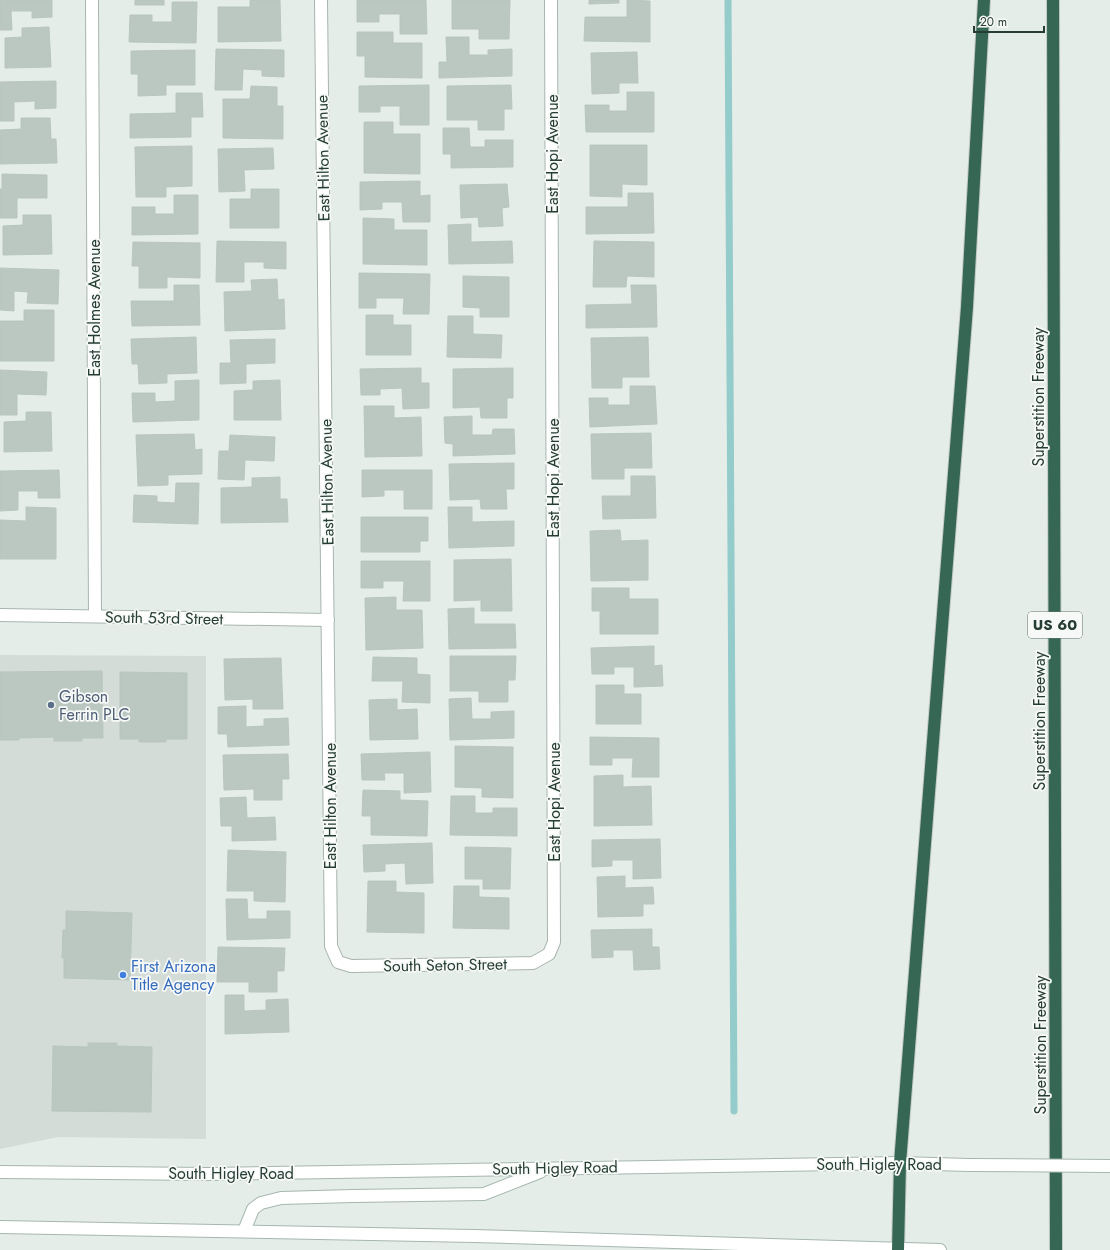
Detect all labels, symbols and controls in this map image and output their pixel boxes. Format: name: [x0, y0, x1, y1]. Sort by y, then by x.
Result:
scale bar: [974, 8, 1044, 34]
text: 20 m: [980, 13, 1007, 31]
street label: East Hopi Avenue: [541, 94, 564, 214]
street label: East Hilton Avenue: [310, 95, 336, 221]
street label: East Holmes Avenue: [83, 239, 106, 377]
street label: Superstition Freeway: [1027, 326, 1050, 467]
street label: East Hopi Avenue: [542, 418, 565, 538]
street label: East Hilton Avenue: [314, 419, 340, 545]
street label: South 53rd Street: [105, 605, 223, 631]
road number: US 60: [1028, 612, 1082, 638]
street label: Superstition Freeway: [1028, 650, 1051, 791]
place label: Gibson Ferrin PLC: [59, 685, 130, 726]
marker: Gibson Ferrin PLC: [46, 700, 56, 710]
street label: East Hopi Avenue: [543, 742, 566, 862]
street label: East Hilton Avenue: [319, 743, 342, 869]
street label: South Seton Street: [383, 952, 507, 978]
place label: First Arizona Title Agency: [131, 955, 216, 996]
marker: First Arizona Title Agency: [118, 970, 128, 980]
street label: Superstition Freeway: [1029, 974, 1052, 1115]
street label: South Higley Road: [816, 1153, 942, 1176]
street label: South Higley Road: [492, 1155, 618, 1181]
street label: South Higley Road: [168, 1162, 294, 1185]

